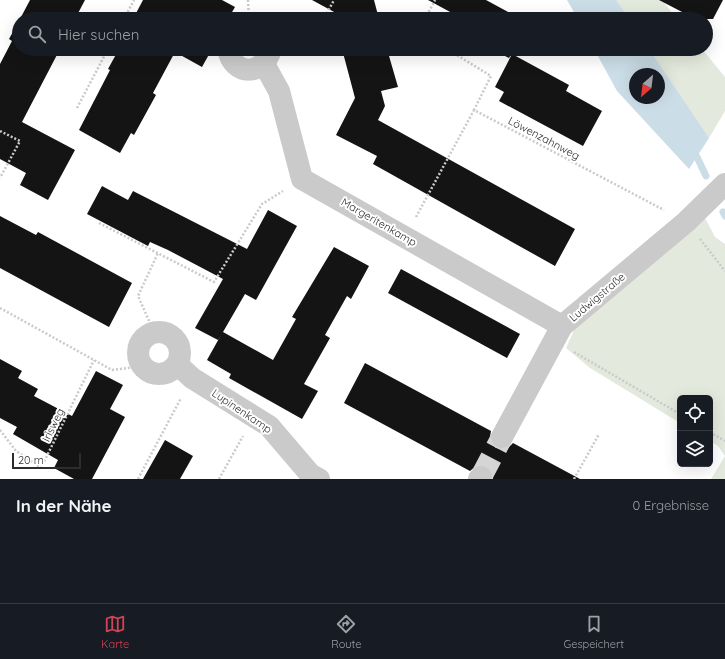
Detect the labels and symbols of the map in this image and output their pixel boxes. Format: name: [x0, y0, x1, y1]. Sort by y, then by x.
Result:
north arrow: [629, 68, 665, 104]
street label: Löwenzahnweg: [506, 113, 582, 163]
street label: Margeritenkamp: [339, 195, 419, 249]
street label: Ludwigstraße: [566, 270, 628, 324]
street label: Lupinenkamp: [209, 386, 275, 436]
street label: Irisweg: [39, 406, 67, 444]
scale bar: [12, 451, 81, 470]

